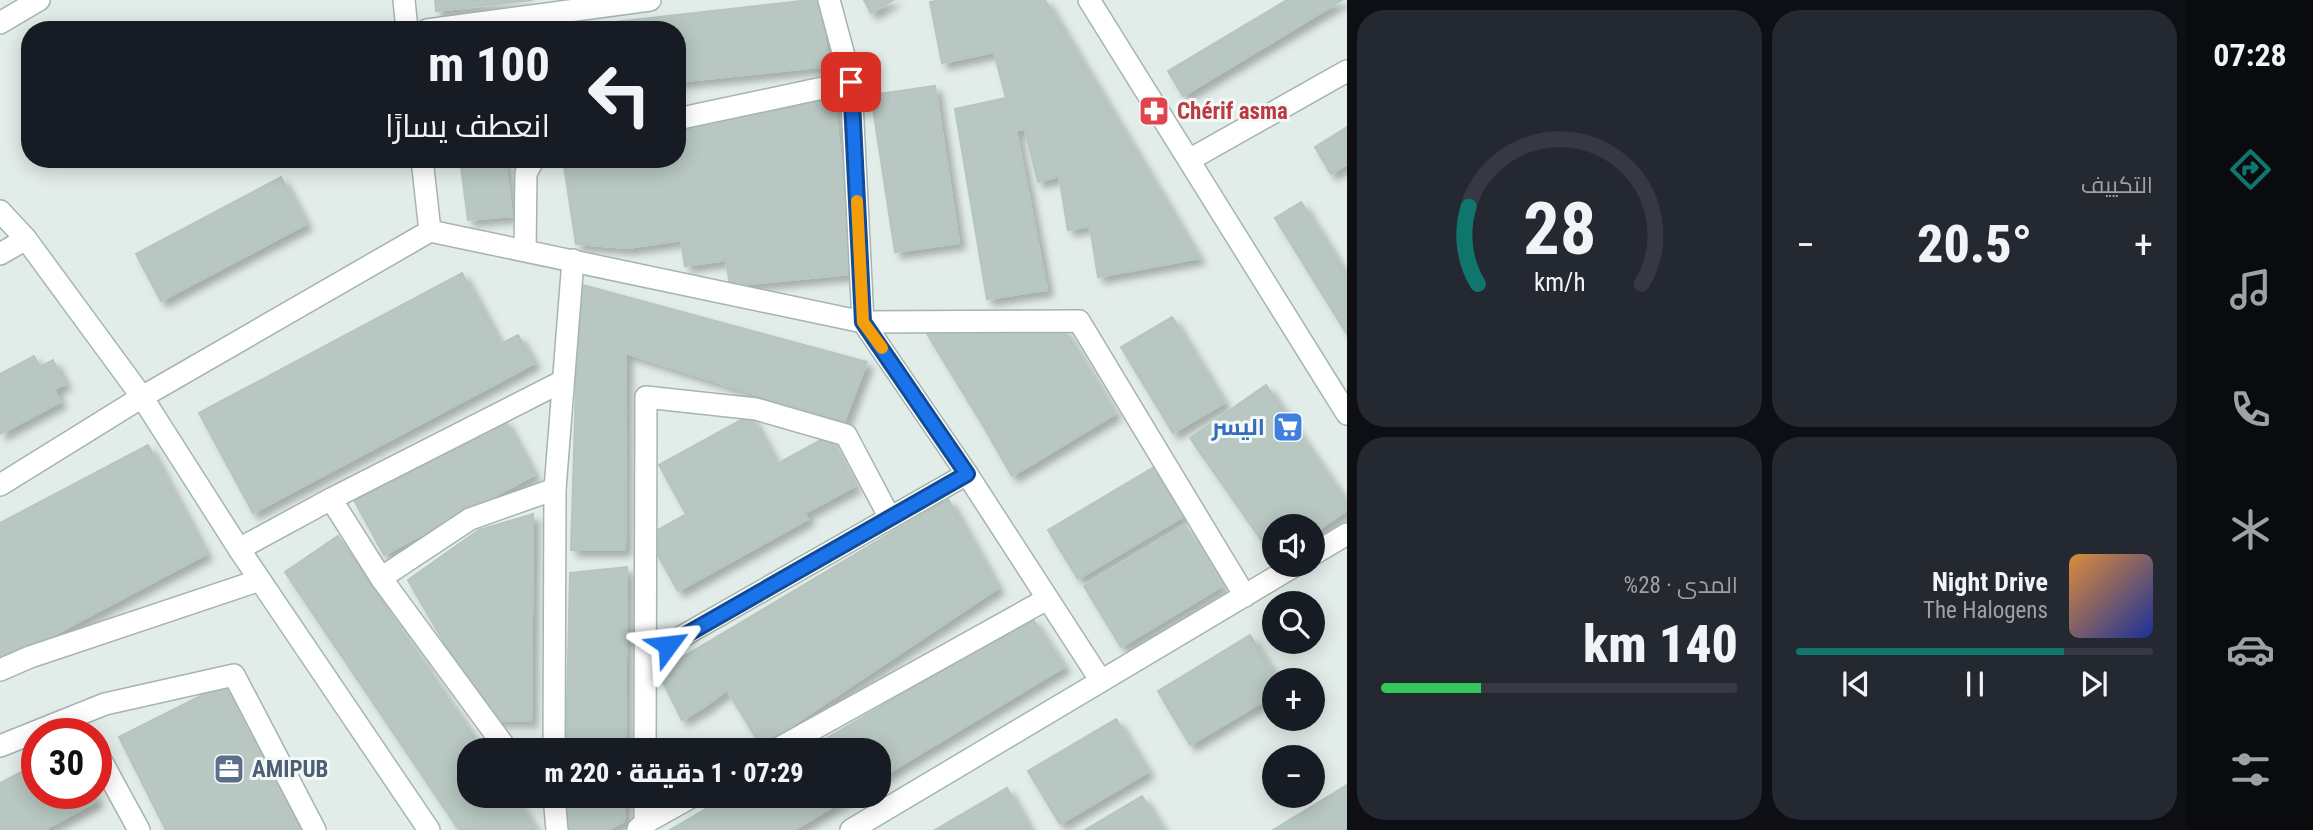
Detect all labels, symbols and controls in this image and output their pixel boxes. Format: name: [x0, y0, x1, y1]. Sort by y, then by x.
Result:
text: 100 m: [428, 36, 550, 93]
text: 07:28: [2213, 36, 2287, 74]
icon: left: [574, 49, 665, 140]
pin: [821, 52, 881, 112]
icon: arrive: [832, 63, 870, 101]
pharmacy icon: Chérif asma: [1137, 94, 1171, 128]
place label: Chérif asma: [1177, 98, 1288, 125]
text: انعطف يسارًا: [385, 107, 550, 145]
icon: directions: [2226, 145, 2275, 194]
text: التكييف: [2081, 172, 2153, 199]
text: 28: [1523, 187, 1596, 273]
text: 20.5°: [1917, 214, 2032, 275]
text: −: [1796, 223, 1815, 267]
text: +: [2134, 223, 2153, 267]
icon: music: [2226, 265, 2275, 314]
text: km/h: [1534, 268, 1585, 297]
icon: phone: [2226, 385, 2275, 434]
supermarket icon: اليسر: [1271, 410, 1305, 444]
place label: اليسر: [1211, 414, 1265, 441]
icon: climate: [2226, 505, 2275, 554]
map controls: [1262, 514, 1325, 808]
button: sound: [1262, 514, 1325, 577]
text: Night Drive: [1932, 567, 2048, 597]
text: المدى · 28%: [1624, 572, 1738, 599]
button: search: [1262, 591, 1325, 654]
text: The Halogens: [1923, 597, 2048, 624]
position arrow: [631, 608, 705, 682]
text: 140 km: [1583, 614, 1738, 675]
icon: car: [2226, 625, 2275, 674]
icon: previous: [1837, 665, 1875, 703]
icon: pause: [1956, 665, 1994, 703]
icon: next: [2075, 665, 2113, 703]
button: +: [1262, 668, 1325, 731]
speed limit sign: 30: [21, 718, 112, 809]
button: −: [1262, 745, 1325, 808]
icon: filters: [2226, 745, 2275, 794]
office icon: AMIPUB: [212, 752, 246, 786]
place label: AMIPUB: [252, 756, 329, 783]
text: 07:29 · 1 دقيقة · 220 m: [544, 758, 804, 788]

